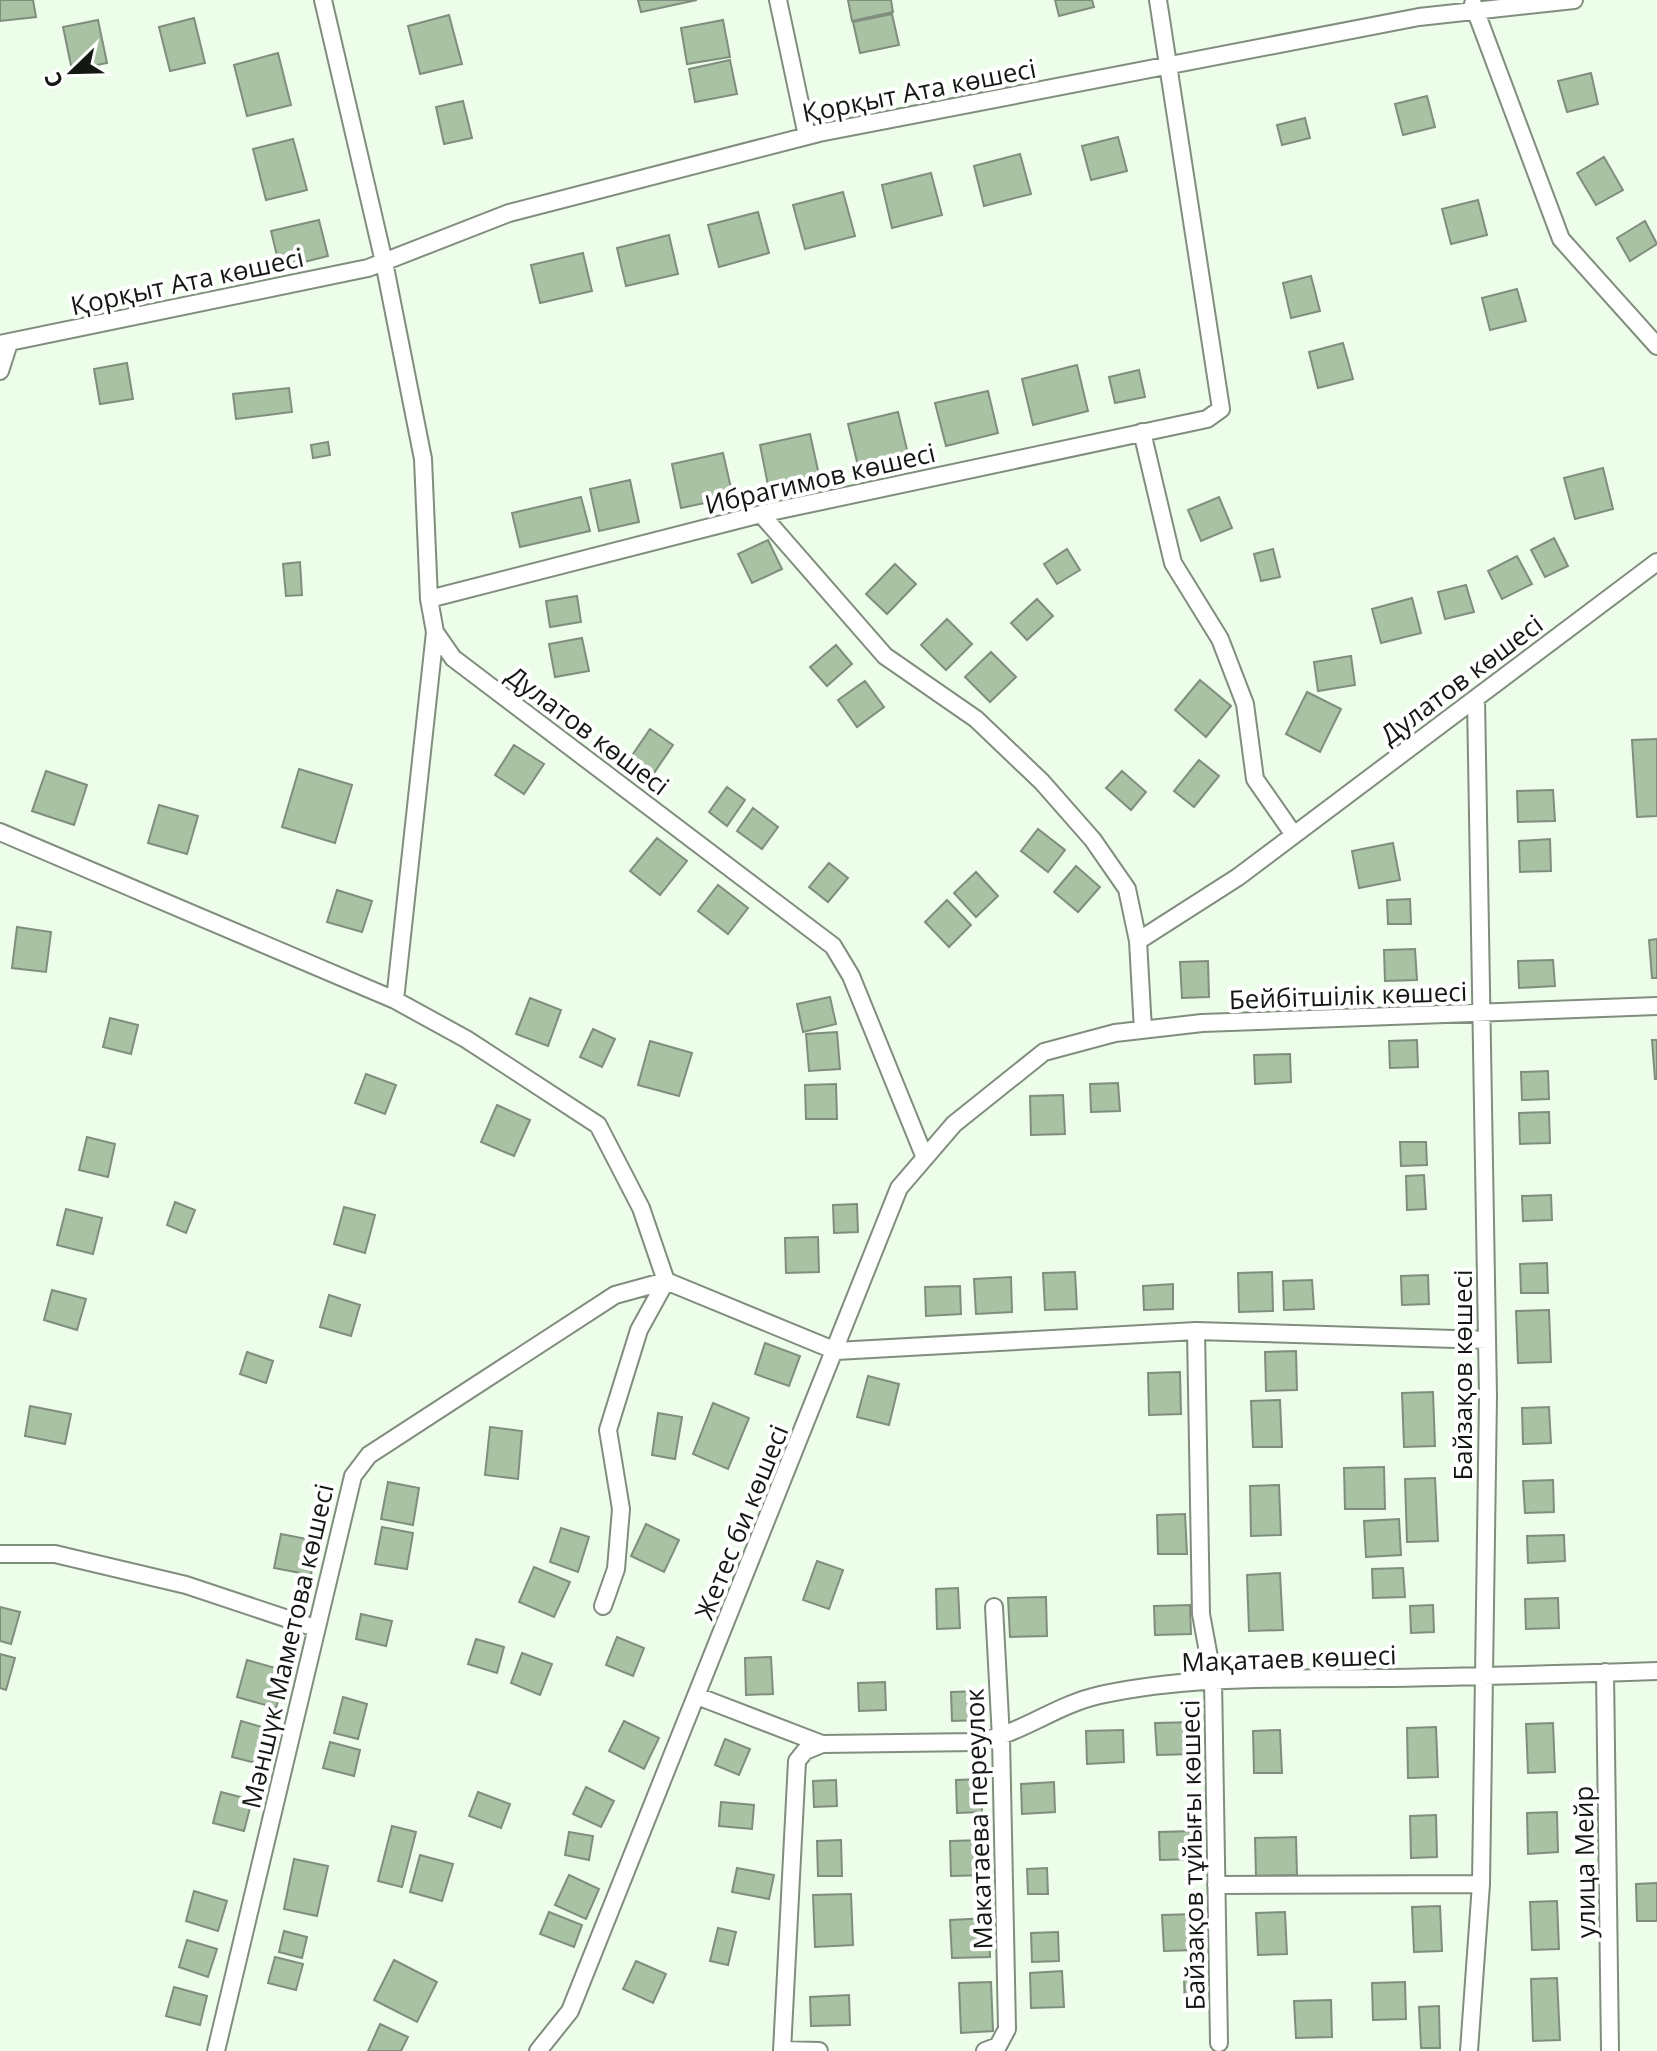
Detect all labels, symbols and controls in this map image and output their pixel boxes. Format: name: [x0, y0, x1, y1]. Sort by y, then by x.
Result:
north arrow: [32, 32, 112, 112]
street label: Қорқыт Ата көшесі: [799, 50, 1039, 130]
text: С: [36, 68, 69, 93]
street label: Қорқыт Ата көшесі: [67, 239, 307, 323]
street label: Ибрагимов көшесі: [701, 434, 939, 522]
street label: Дулатов көшесі: [1372, 606, 1550, 752]
street label: Дулатов көшесі: [499, 657, 677, 803]
street label: Бейбітшілік көшесі: [1228, 973, 1468, 1017]
street label: Байзақов көшесі: [1444, 1269, 1480, 1481]
street label: Жетес би көшесі: [686, 1419, 796, 1625]
street label: Мәншүк Маметова көшесі: [232, 1480, 342, 1812]
street label: Мақатаев көшесі: [1181, 1636, 1397, 1680]
street label: Макатаева переулок: [955, 1687, 1001, 1950]
street label: Байзақов тұйығы көшесі: [1171, 1699, 1213, 2011]
street label: улица Мейр: [1565, 1786, 1603, 1938]

